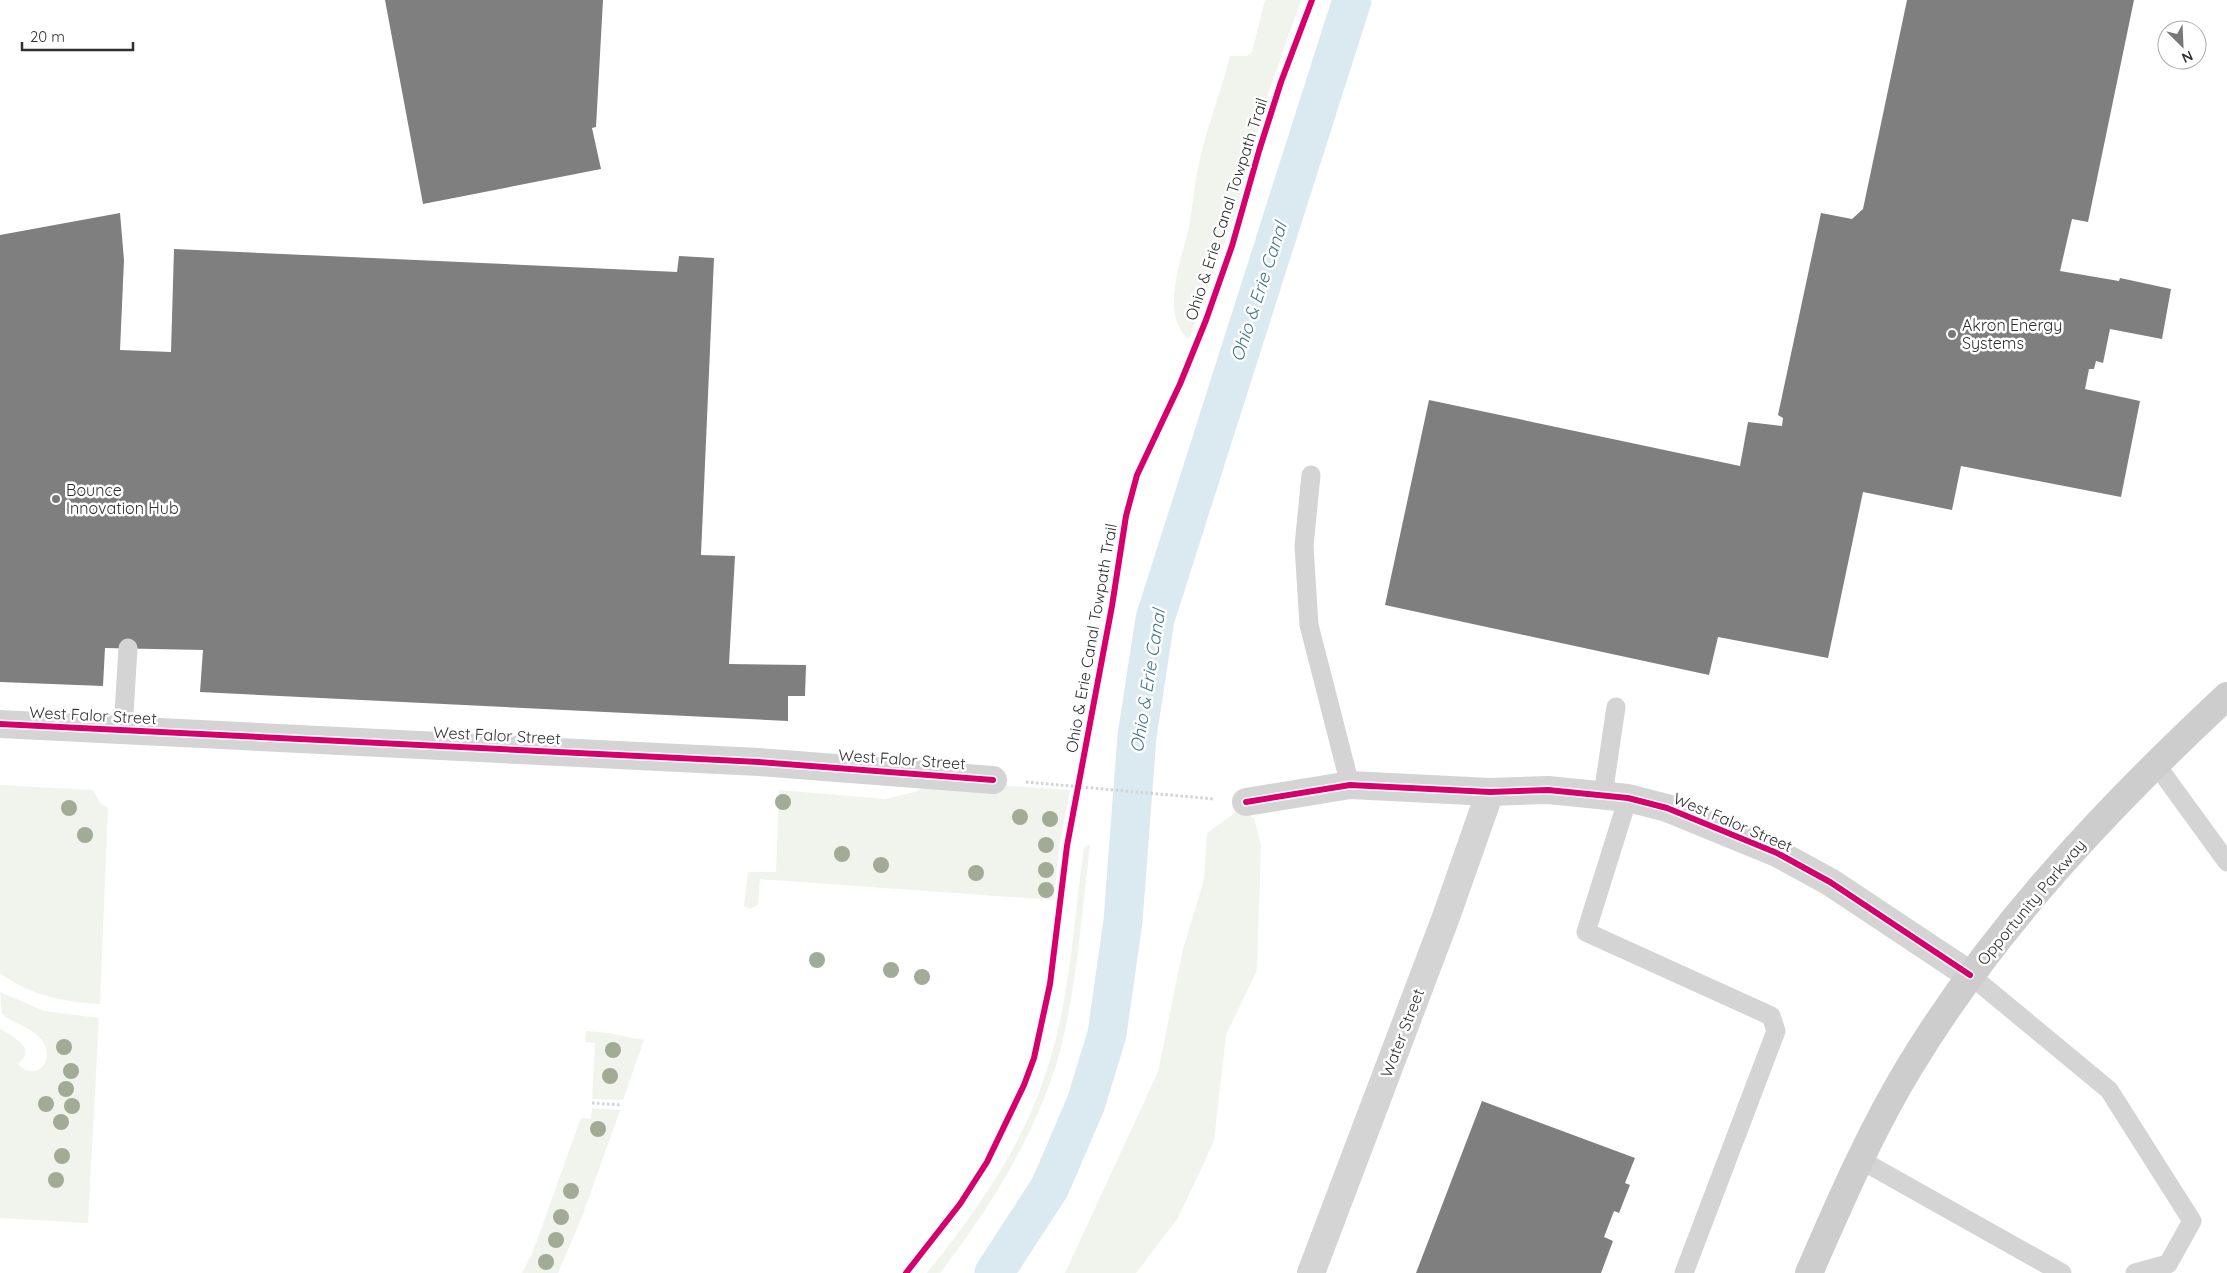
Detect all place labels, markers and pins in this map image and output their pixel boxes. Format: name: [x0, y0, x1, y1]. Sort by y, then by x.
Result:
place label: Akron Energy Systems: [1962, 315, 2062, 353]
marker: Akron Energy Systems: [1946, 328, 1958, 340]
place label: Bounce Innovation Hub: [66, 480, 179, 518]
marker: Bounce Innovation Hub: [50, 493, 62, 505]

